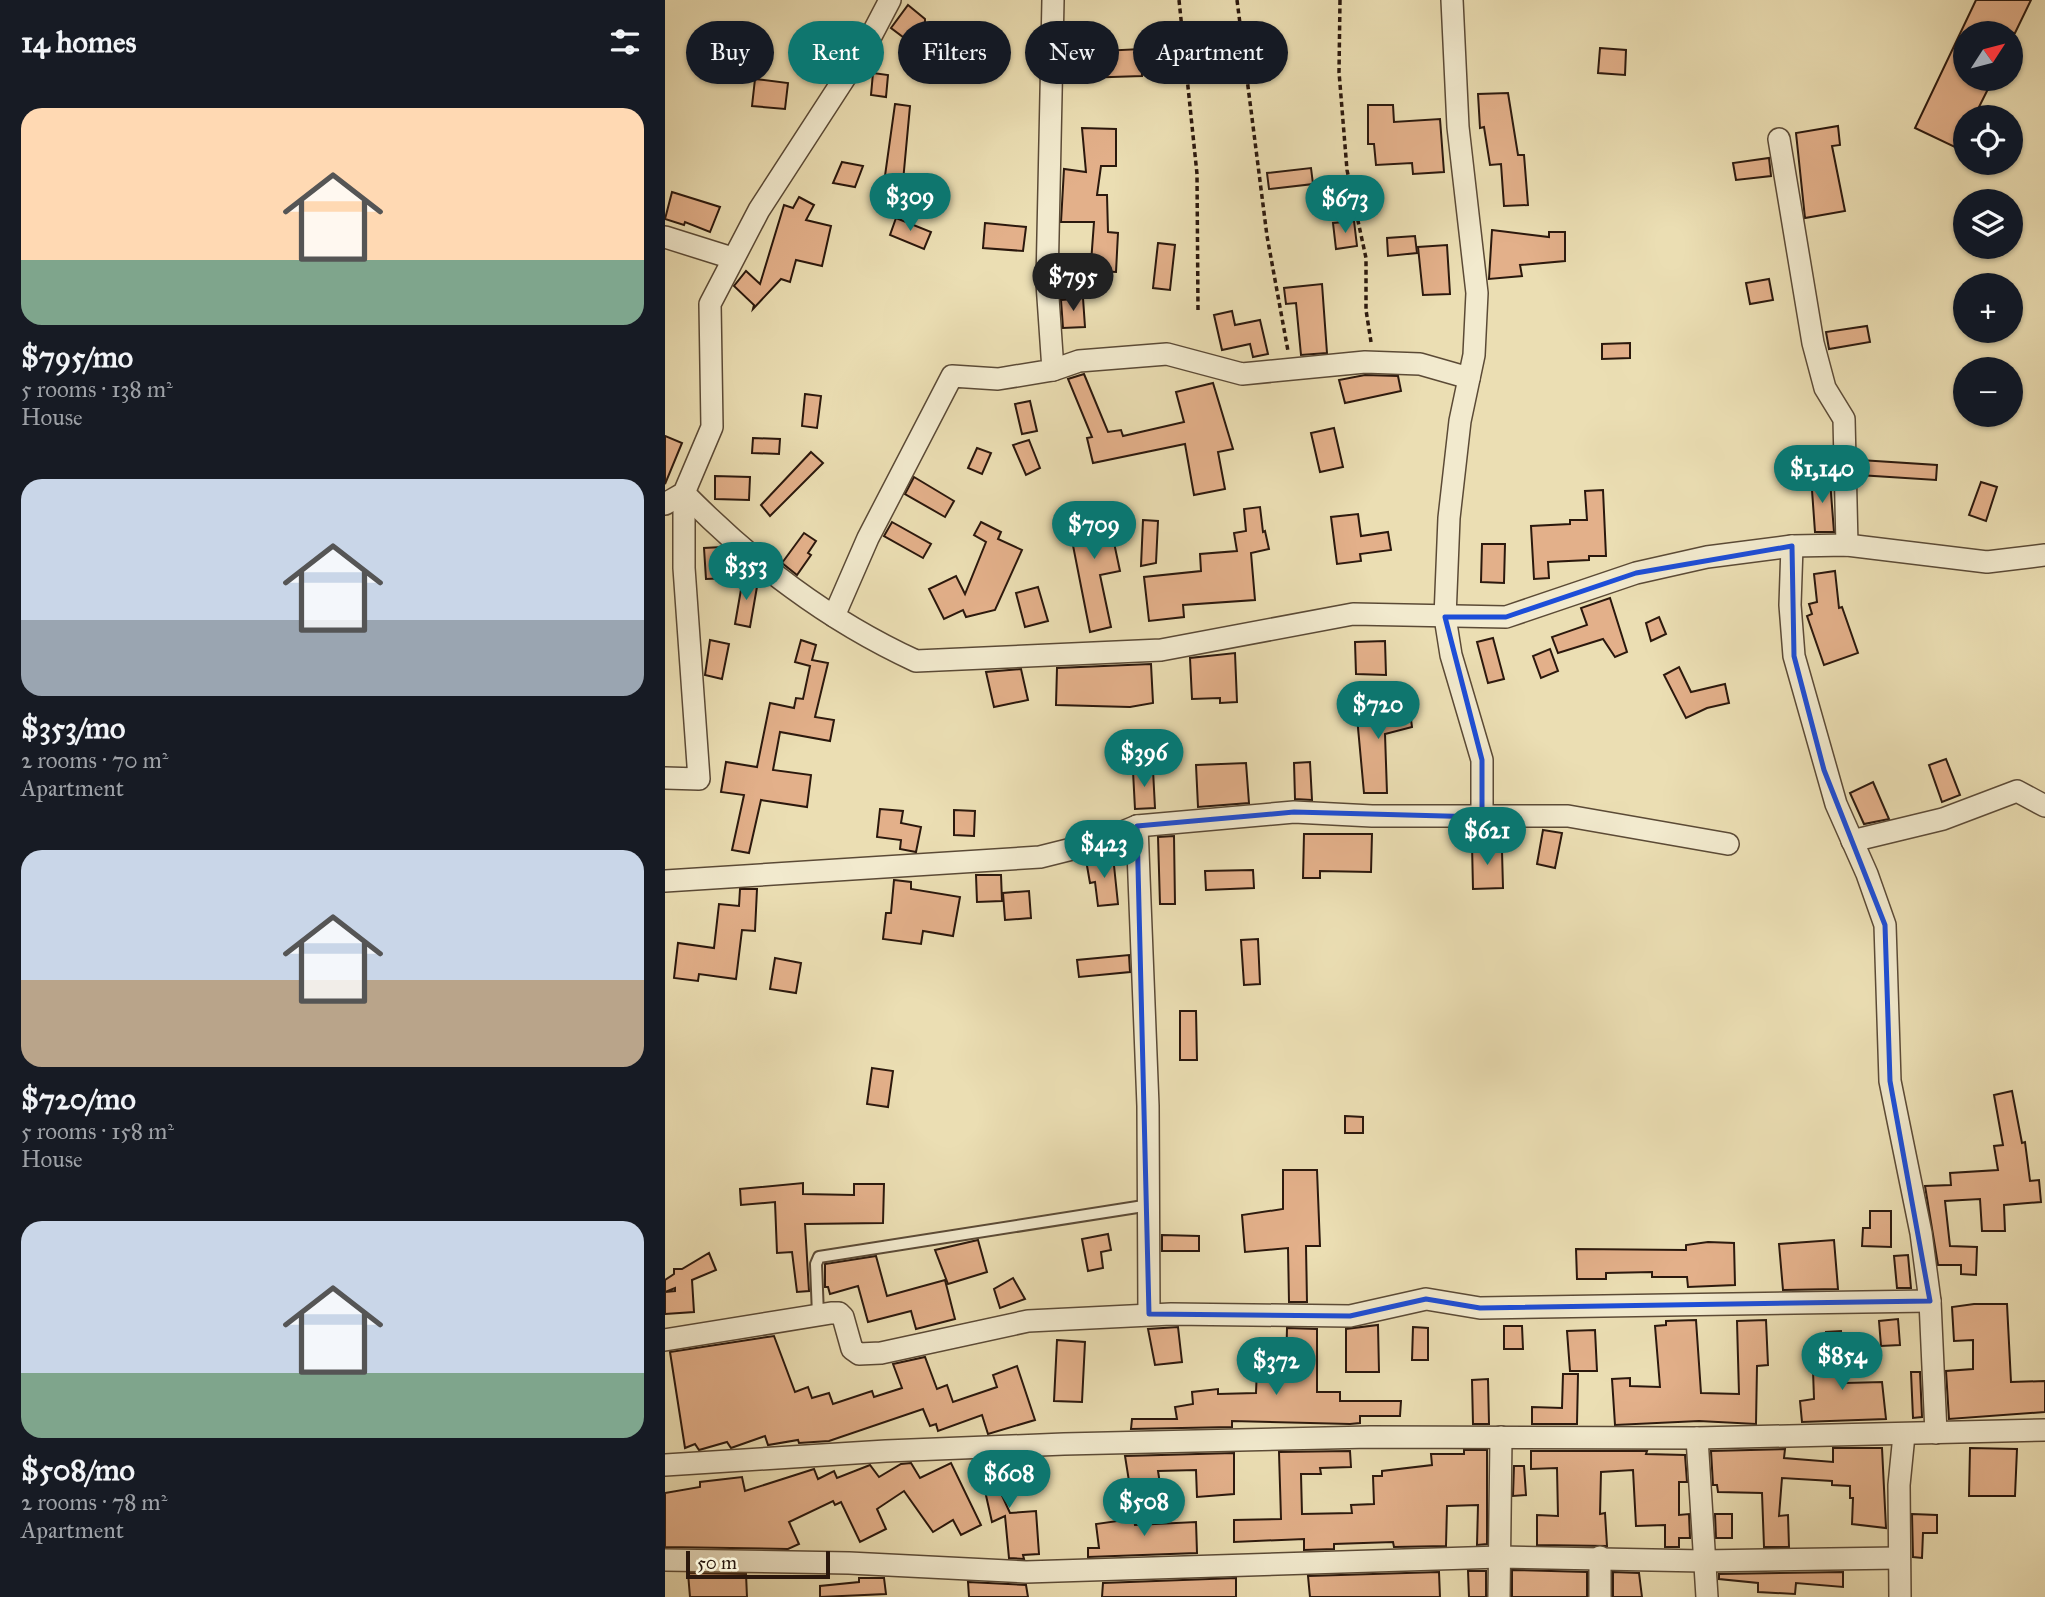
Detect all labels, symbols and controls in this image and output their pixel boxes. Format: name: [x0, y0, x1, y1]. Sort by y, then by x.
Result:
chip: Buy: [686, 21, 774, 84]
chip: Rent: [788, 21, 884, 84]
chip: Filters: [898, 21, 1011, 84]
chip: New: [1025, 21, 1119, 84]
chip: Apartment: [1133, 21, 1288, 84]
north arrow: [1953, 21, 2023, 91]
map controls: [1953, 21, 2023, 427]
icon: filters: [606, 23, 644, 61]
text: 14 homes: [21, 24, 136, 60]
button: locate: [1953, 105, 2023, 175]
icon: home: [270, 154, 396, 280]
pin: $309: [869, 174, 951, 233]
pin: $673: [1304, 176, 1386, 235]
text: $309: [886, 182, 934, 210]
text: $673: [1321, 184, 1369, 212]
button: layers: [1953, 189, 2023, 259]
pin: $795: [1032, 254, 1114, 313]
text: $795: [1048, 262, 1098, 290]
button: +: [1953, 273, 2023, 343]
text: $795/mo: [21, 339, 133, 375]
button: −: [1953, 357, 2023, 427]
text: 5 rooms · 138 m²: [21, 375, 173, 403]
text: House: [21, 403, 83, 431]
pin: $1,140: [1765, 446, 1879, 505]
text: $1,140: [1790, 454, 1854, 482]
pin: $709: [1053, 502, 1135, 561]
text: $709: [1068, 510, 1120, 538]
icon: home: [270, 525, 396, 651]
pin: $353: [705, 542, 787, 602]
text: $353: [725, 551, 767, 579]
pin: $720: [1337, 682, 1419, 741]
text: $720: [1353, 690, 1403, 718]
text: $353/mo: [21, 710, 125, 746]
pin: $396: [1103, 730, 1185, 789]
text: $396: [1120, 738, 1168, 766]
text: 2 rooms · 70 m²: [21, 746, 169, 774]
text: Apartment: [21, 774, 124, 802]
pin: $621: [1446, 808, 1528, 867]
text: $621: [1464, 816, 1510, 844]
pin: $423: [1063, 820, 1145, 880]
text: $423: [1080, 829, 1128, 857]
icon: home: [270, 896, 396, 1022]
text: $720/mo: [21, 1081, 136, 1117]
text: 5 rooms · 158 m²: [21, 1117, 174, 1145]
text: House: [21, 1145, 83, 1173]
icon: home: [270, 1267, 396, 1393]
pin: $854: [1801, 1332, 1883, 1392]
pin: $372: [1235, 1338, 1317, 1397]
text: $854: [1818, 1341, 1866, 1369]
text: $372: [1253, 1346, 1299, 1374]
pin: $608: [968, 1450, 1050, 1510]
text: $508/mo: [21, 1452, 135, 1488]
text: $608: [983, 1459, 1035, 1487]
pin: $508: [1103, 1478, 1185, 1538]
text: $508: [1119, 1487, 1169, 1515]
text: 2 rooms · 78 m²: [21, 1488, 167, 1516]
text: Apartment: [21, 1516, 124, 1544]
scale bar: [686, 1548, 829, 1580]
text: 50 m: [697, 1551, 737, 1574]

